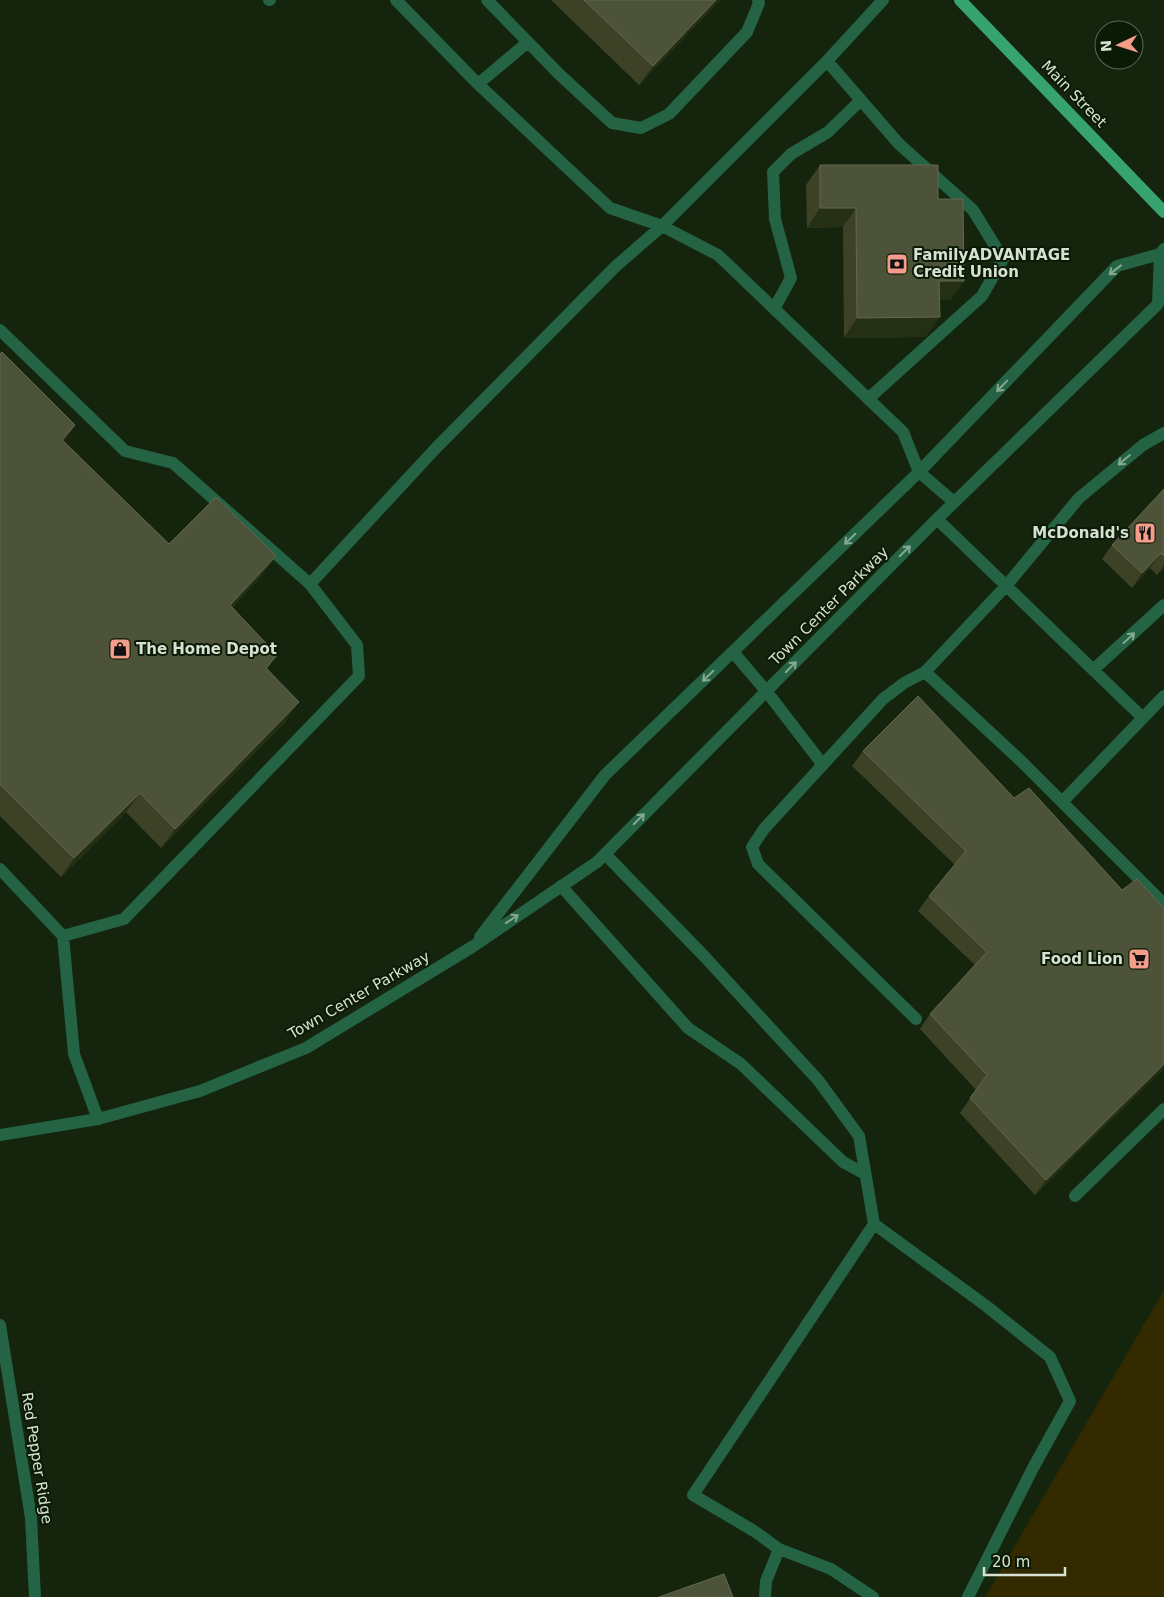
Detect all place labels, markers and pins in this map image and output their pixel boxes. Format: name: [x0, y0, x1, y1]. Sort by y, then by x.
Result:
place label: FamilyADVANTAGE Credit Union: [913, 246, 1070, 281]
bank icon: FamilyADVANTAGE Credit Union: [885, 252, 909, 276]
restaurant icon: McDonald's: [1133, 521, 1157, 545]
place label: McDonald's: [1032, 524, 1129, 542]
shop icon: The Home Depot: [108, 637, 132, 661]
place label: The Home Depot: [136, 640, 277, 658]
supermarket icon: Food Lion: [1127, 947, 1151, 971]
place label: Food Lion: [1041, 950, 1123, 968]

